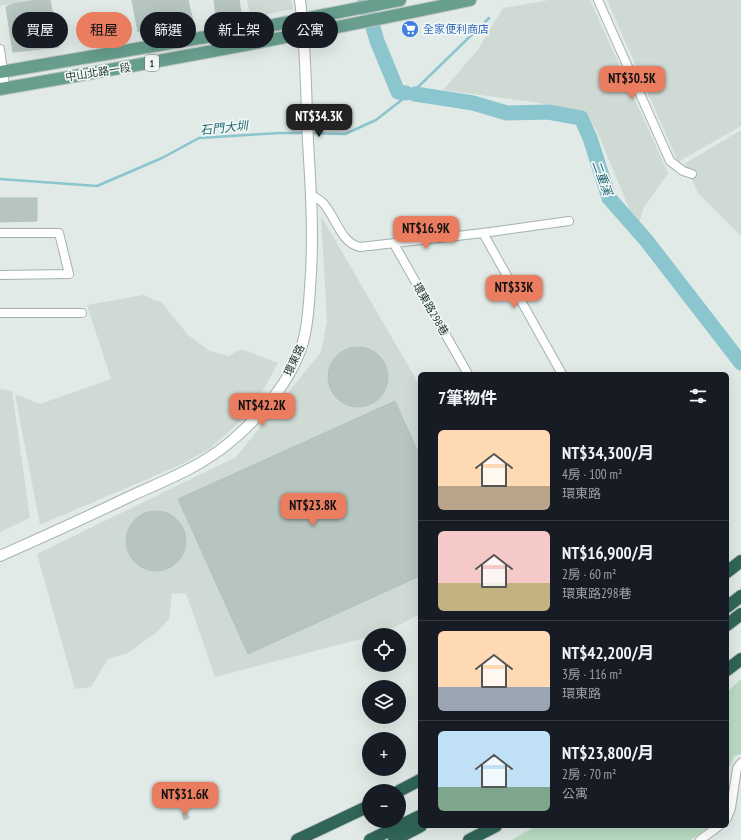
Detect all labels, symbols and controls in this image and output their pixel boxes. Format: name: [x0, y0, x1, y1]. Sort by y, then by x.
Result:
chip: 買屋: [12, 12, 68, 48]
chip: 租屋: [76, 12, 132, 48]
chip: 篩選: [140, 12, 196, 48]
chip: 新上架: [204, 12, 274, 48]
chip: 公寓: [282, 12, 338, 48]
supermarket icon: 全家便利商店: [400, 19, 420, 39]
place label: 全家便利商店: [423, 22, 489, 36]
road number: 1: [145, 55, 159, 71]
street label: 中山北路一段: [64, 60, 132, 84]
pin: NT$30.5K: [591, 66, 673, 100]
text: NT$30.5K: [608, 70, 656, 87]
pin: NT$34.3K: [278, 104, 360, 138]
text: NT$34.3K: [295, 108, 343, 125]
water label: 石門大圳: [199, 117, 251, 137]
water label: 二重溪: [589, 158, 616, 199]
pin: NT$16.9K: [385, 216, 467, 250]
text: NT$16.9K: [402, 220, 450, 237]
pin: NT$33K: [481, 275, 547, 309]
text: NT$33K: [495, 279, 533, 296]
street label: 環東路298巷: [410, 280, 452, 338]
street label: 環東路: [281, 342, 307, 378]
icon: filters: [687, 385, 709, 407]
text: 7筆物件: [438, 387, 497, 409]
pin: NT$42.2K: [221, 393, 303, 427]
text: NT$42.2K: [238, 397, 286, 414]
text: NT$34,300/月: [562, 442, 655, 464]
icon: home: [470, 446, 518, 494]
text: 4房 · 100 m²: [562, 466, 622, 483]
text: 環東路: [562, 485, 601, 502]
pin: NT$23.8K: [272, 493, 354, 527]
text: NT$23.8K: [289, 497, 337, 514]
text: NT$16,900/月: [562, 542, 655, 564]
icon: home: [470, 547, 518, 595]
text: 2房 · 60 m²: [562, 566, 616, 583]
text: 環東路298巷: [562, 585, 632, 602]
map controls: [362, 628, 406, 828]
button: locate: [362, 628, 406, 672]
text: NT$42,200/月: [562, 642, 655, 664]
icon: home: [470, 647, 518, 695]
text: 3房 · 116 m²: [562, 666, 622, 683]
button: layers: [362, 680, 406, 724]
text: 環東路: [562, 685, 601, 702]
button: +: [362, 732, 406, 776]
text: NT$23,800/月: [562, 742, 655, 764]
icon: home: [470, 747, 518, 795]
text: 2房 · 70 m²: [562, 766, 616, 783]
pin: NT$31.6K: [144, 782, 226, 816]
button: −: [362, 784, 406, 828]
text: 公寓: [562, 785, 588, 802]
text: NT$31.6K: [161, 786, 209, 803]

